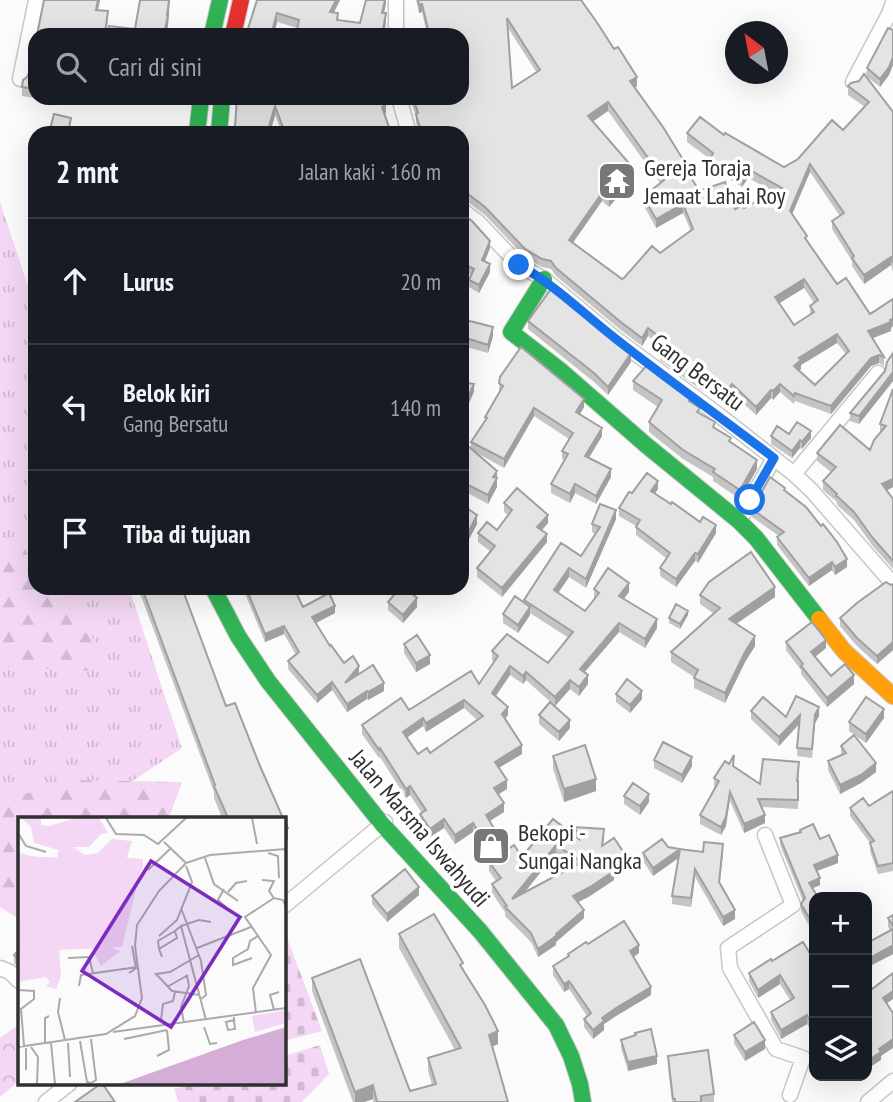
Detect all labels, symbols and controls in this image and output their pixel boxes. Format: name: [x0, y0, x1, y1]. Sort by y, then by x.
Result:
north arrow: [725, 21, 788, 84]
search box: [28, 28, 469, 105]
icon: search: [52, 48, 90, 86]
text: Cari di sini: [108, 50, 202, 83]
text: 2 mnt: [56, 152, 119, 191]
place label: Gereja Toraja Jemaat Lahai Roy: [643, 152, 786, 211]
text: Jalan kaki · 160 m: [299, 157, 441, 186]
temple icon: Gereja Toraja Jemaat Lahai Roy: [596, 160, 638, 202]
route end: [503, 249, 534, 280]
icon: ahead: [56, 262, 94, 300]
text: Lurus: [123, 265, 174, 298]
text: 20 m: [400, 267, 441, 296]
street label: Gang Bersatu: [645, 327, 751, 417]
text: Belok kiri: [123, 376, 210, 409]
icon: left: [56, 388, 94, 426]
text: 140 m: [390, 393, 441, 422]
text: Gang Bersatu: [123, 409, 228, 438]
route start: [734, 484, 765, 515]
icon: arrive: [56, 514, 94, 552]
text: Tiba di tujuan: [123, 517, 251, 550]
street label: Jalan Marsma Iswahyudi: [342, 742, 497, 913]
inset map: [18, 817, 285, 1084]
place label: Bekopi - Sungai Nangka: [518, 817, 642, 876]
shop icon: Bekopi - Sungai Nangka: [470, 825, 512, 867]
map controls: [809, 892, 872, 1081]
button: +: [809, 892, 872, 955]
button: −: [809, 955, 872, 1018]
button: layers: [809, 1018, 872, 1081]

